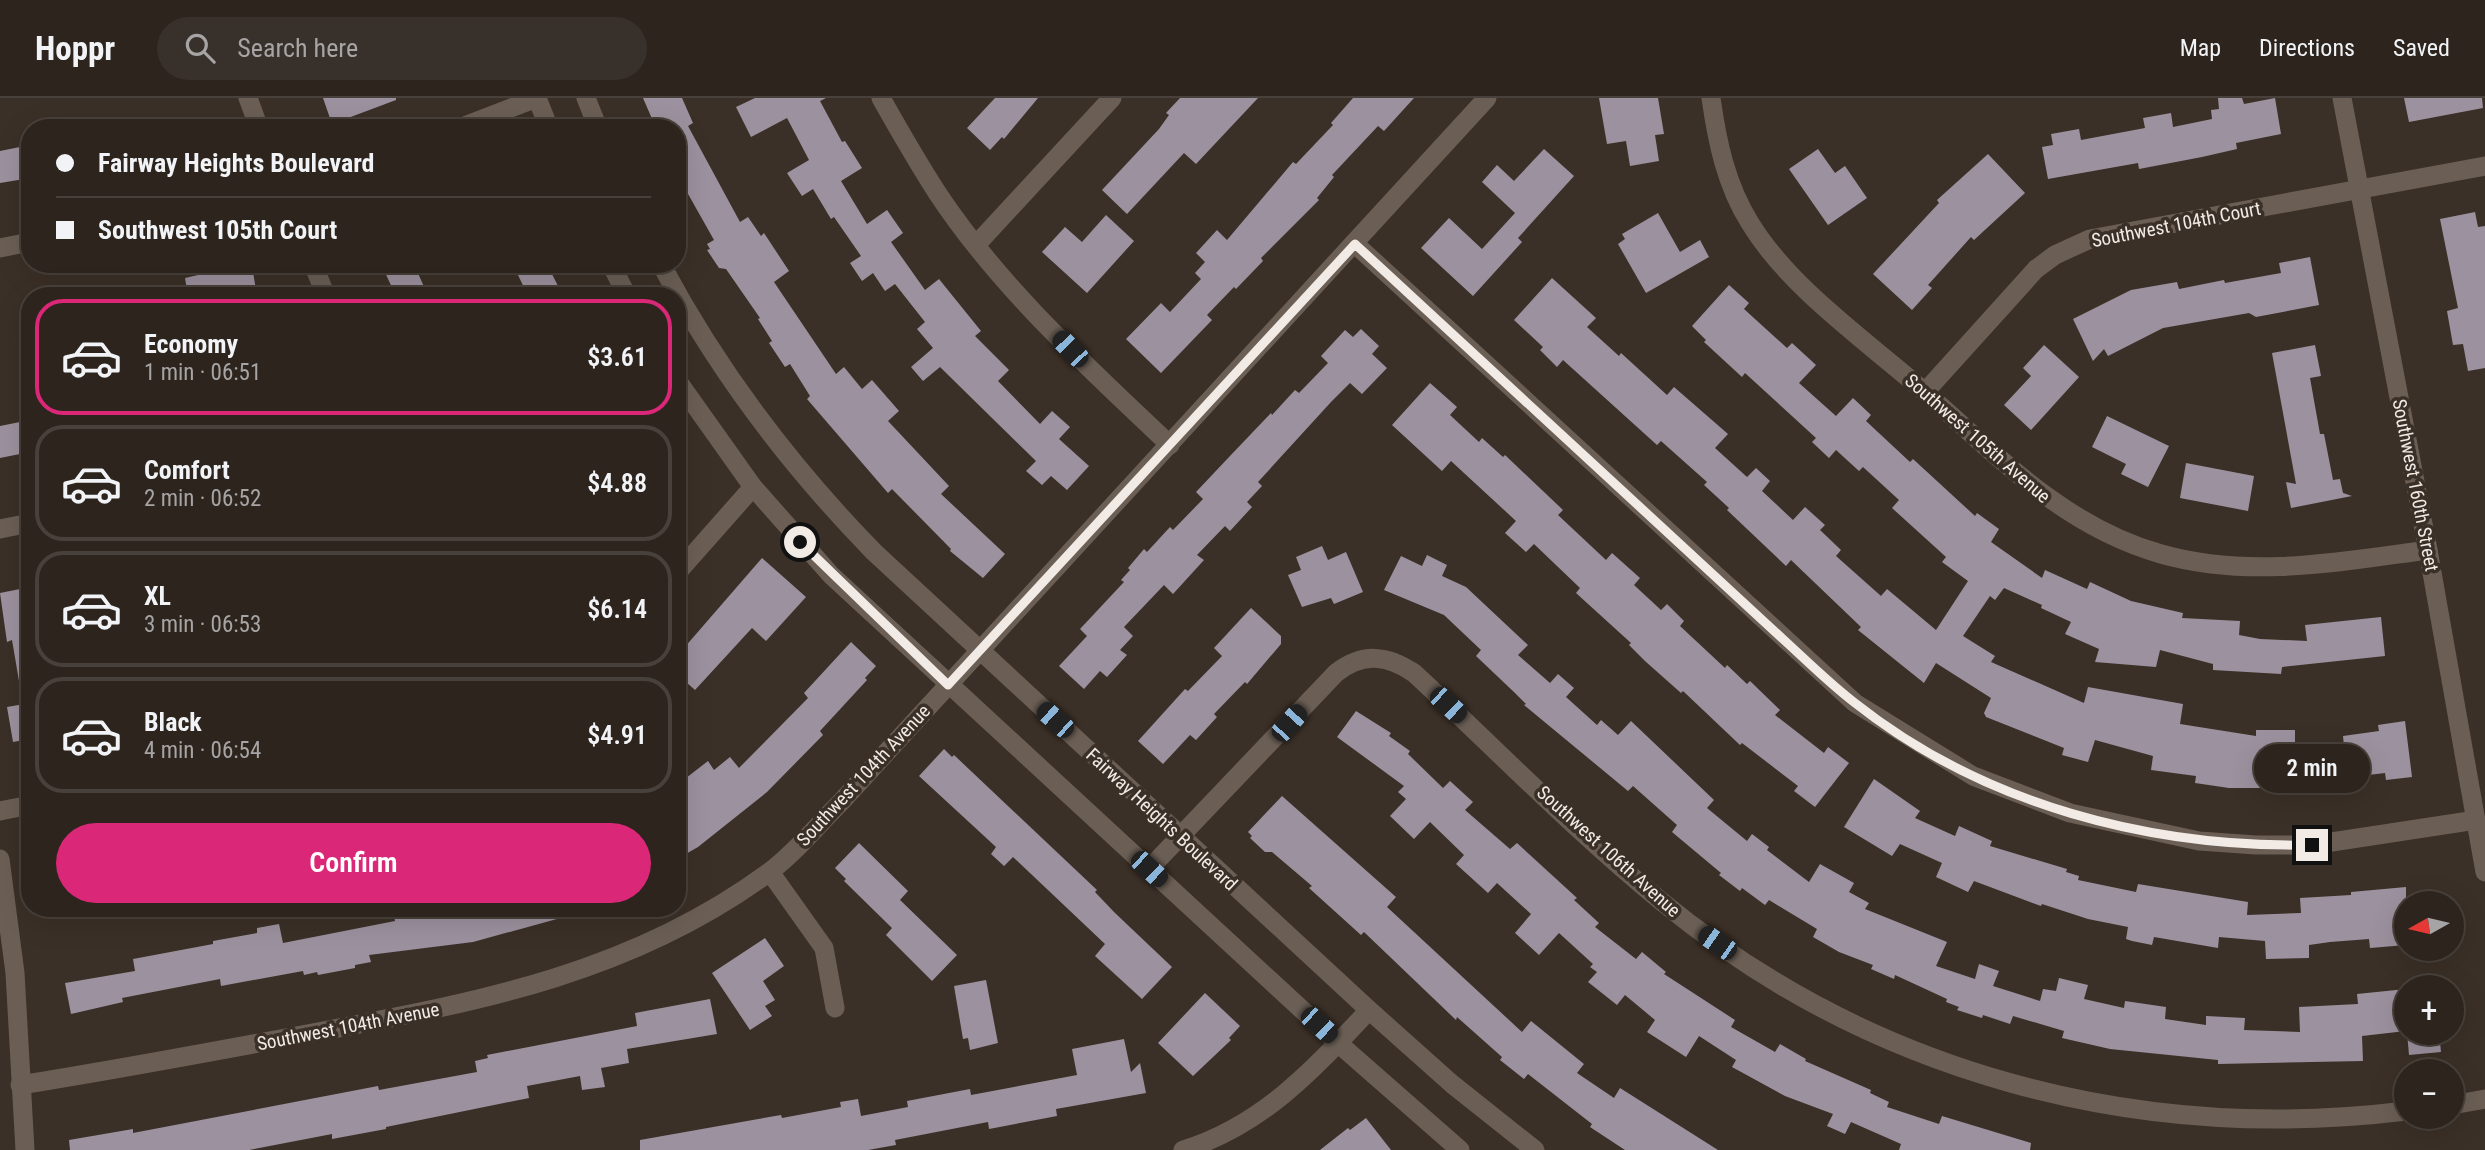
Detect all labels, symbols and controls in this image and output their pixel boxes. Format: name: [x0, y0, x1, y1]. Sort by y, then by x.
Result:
search box: [157, 17, 647, 80]
text: Hoppr: [35, 29, 115, 68]
icon: search: [181, 29, 219, 67]
text: Search here: [237, 33, 358, 63]
text: Map: [2180, 34, 2221, 62]
text: Directions: [2259, 34, 2355, 62]
text: Saved: [2393, 34, 2450, 62]
text: Fairway Heights Boulevard: [98, 148, 374, 178]
street label: Southwest 104th Court: [2090, 197, 2263, 252]
text: Southwest 105th Court: [98, 215, 337, 245]
icon: car: [60, 326, 123, 389]
car: [1048, 327, 1093, 371]
text: Economy: [144, 329, 238, 359]
text: $3.61: [587, 342, 647, 372]
text: 1 min · 06:51: [144, 359, 261, 386]
street label: Southwest 105th Avenue: [1900, 369, 2055, 508]
street label: Southwest 160th Street: [2388, 397, 2444, 573]
icon: car: [60, 452, 123, 515]
text: Comfort: [144, 455, 230, 485]
text: $4.88: [587, 468, 647, 498]
text: 2 min · 06:52: [144, 485, 261, 512]
route start: [784, 526, 816, 558]
icon: car: [60, 578, 123, 641]
text: XL: [144, 581, 171, 611]
text: $6.14: [587, 594, 647, 624]
text: 3 min · 06:53: [144, 611, 261, 638]
car: [1426, 683, 1471, 727]
car: [1033, 698, 1078, 742]
street label: Southwest 104th Avenue: [792, 700, 935, 851]
car: [1268, 700, 1311, 746]
icon: car: [60, 704, 123, 767]
text: Black: [144, 707, 202, 737]
text: $4.91: [587, 720, 647, 750]
text: 4 min · 06:54: [144, 737, 261, 764]
street label: Fairway Heights Boulevard: [1081, 743, 1242, 895]
callout: 2 min: [2254, 744, 2370, 792]
text: 2 min: [2287, 755, 2337, 782]
street label: Southwest 106th Avenue: [1532, 781, 1685, 922]
button: Confirm: [56, 823, 651, 903]
route end: [2296, 829, 2328, 861]
car: [1127, 847, 1172, 891]
north arrow: [2394, 891, 2464, 961]
map controls: [2394, 891, 2464, 1129]
car: [1694, 922, 1741, 964]
button: +: [2394, 975, 2464, 1045]
street label: Southwest 104th Avenue: [255, 998, 441, 1055]
car: [1297, 1003, 1342, 1047]
button: −: [2394, 1059, 2464, 1129]

